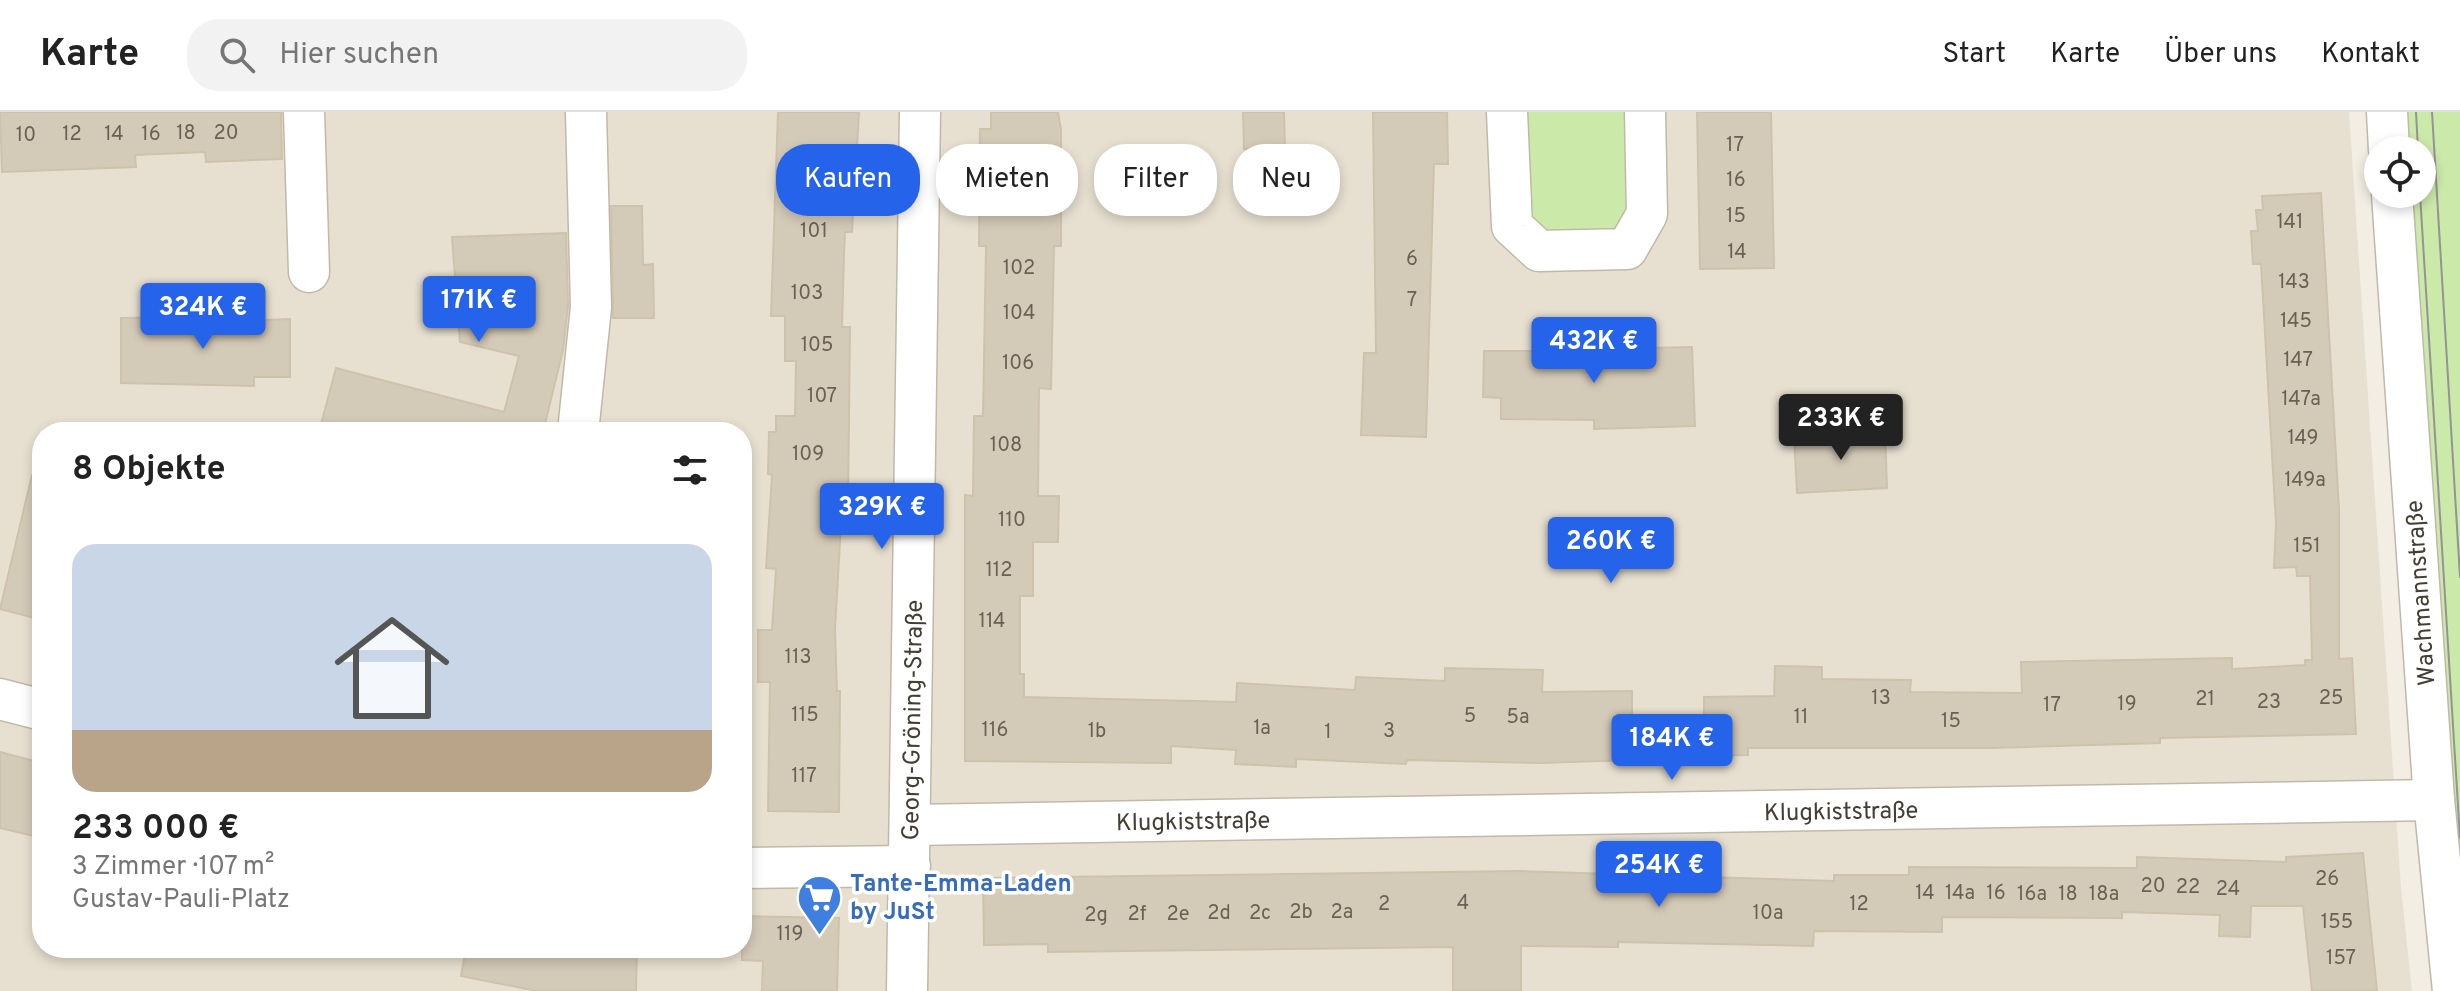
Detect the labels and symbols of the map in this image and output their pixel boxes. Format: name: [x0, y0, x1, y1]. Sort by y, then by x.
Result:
house number: 18: [176, 121, 196, 147]
house number: 20: [213, 121, 239, 147]
house number: 12: [62, 122, 82, 148]
house number: 14: [104, 122, 124, 148]
house number: 16: [141, 122, 161, 148]
house number: 10: [16, 123, 36, 149]
house number: 17: [1726, 133, 1744, 159]
house number: 16: [1726, 168, 1746, 194]
house number: 15: [1726, 204, 1746, 230]
house number: 141: [2277, 210, 2303, 236]
house number: 101: [800, 219, 828, 245]
house number: 14: [1727, 240, 1747, 266]
house number: 6: [1406, 247, 1418, 273]
house number: 102: [1003, 256, 1035, 282]
house number: 143: [2278, 270, 2310, 296]
pin: 171K €: [414, 276, 544, 344]
house number: 103: [791, 281, 823, 307]
pin: 324K €: [138, 283, 268, 351]
house number: 7: [1407, 288, 1417, 314]
house number: 104: [1003, 301, 1035, 327]
house number: 145: [2280, 309, 2312, 335]
pin: 432K €: [1529, 317, 1659, 385]
house number: 105: [801, 333, 833, 359]
house number: 147: [2283, 348, 2313, 374]
house number: 106: [1002, 351, 1034, 377]
house number: 107: [807, 384, 837, 410]
house number: 147a: [2281, 387, 2321, 413]
pin: 233K €: [1776, 394, 1906, 462]
house number: 149: [2287, 426, 2319, 452]
house number: 108: [990, 433, 1022, 459]
house number: 109: [792, 442, 824, 468]
house number: 149a: [2284, 468, 2326, 494]
pin: 329K €: [817, 483, 947, 551]
street label: Wachmannstraße: [2401, 499, 2443, 687]
house number: 110: [998, 508, 1026, 534]
pin: 260K €: [1546, 517, 1676, 585]
house number: 151: [2293, 534, 2321, 560]
house number: 112: [985, 558, 1013, 584]
street label: Georg-Gröning-Straße: [897, 600, 931, 841]
house number: 114: [979, 609, 1005, 635]
house number: 113: [785, 645, 811, 671]
house number: 13: [1871, 686, 1891, 712]
house number: 25: [2319, 686, 2343, 712]
house number: 21: [2195, 687, 2215, 713]
house number: 23: [2257, 690, 2281, 716]
house number: 19: [2117, 692, 2137, 718]
house number: 17: [2043, 693, 2061, 719]
house number: 115: [791, 703, 819, 729]
house number: 5: [1464, 704, 1476, 730]
house number: 5a: [1507, 705, 1529, 731]
house number: 11: [1794, 705, 1808, 731]
house number: 15: [1941, 709, 1961, 735]
pin: 184K €: [1607, 714, 1737, 782]
house number: 1a: [1253, 716, 1271, 742]
house number: 116: [982, 718, 1008, 744]
house number: 1b: [1088, 719, 1106, 745]
house number: 3: [1383, 719, 1395, 745]
house number: 1: [1324, 720, 1332, 746]
house number: 117: [791, 764, 817, 790]
street label: Klugkiststraße: [1764, 797, 1919, 829]
street label: Klugkiststraße: [1116, 807, 1271, 839]
pin: 254K €: [1594, 841, 1724, 909]
house number: 26: [2315, 867, 2339, 893]
place label: Tante-Emma-Laden by JuSt: [850, 870, 1072, 928]
supermarket icon: Tante-Emma-Laden by JuSt: [795, 873, 843, 936]
house number: 20: [2140, 874, 2166, 900]
house number: 22: [2176, 875, 2200, 901]
house number: 24: [2216, 877, 2240, 903]
house number: 14: [1915, 881, 1935, 907]
house number: 14a: [1945, 881, 1975, 907]
house number: 16: [1986, 881, 2006, 907]
house number: 16a: [2017, 882, 2047, 908]
house number: 18: [2058, 882, 2078, 908]
house number: 18a: [2089, 882, 2119, 908]
house number: 4: [1457, 891, 1469, 917]
house number: 2: [1378, 892, 1390, 918]
house number: 12: [1849, 892, 1869, 918]
house number: 2b: [1289, 900, 1313, 926]
house number: 2a: [1331, 900, 1353, 926]
house number: 2d: [1207, 901, 1231, 927]
house number: 2c: [1249, 901, 1271, 927]
house number: 10a: [1753, 901, 1783, 927]
house number: 2f: [1128, 902, 1147, 928]
house number: 2e: [1167, 902, 1190, 928]
house number: 2g: [1084, 903, 1108, 929]
house number: 155: [2321, 910, 2353, 936]
house number: 119: [777, 922, 803, 948]
house number: 157: [2326, 946, 2356, 972]

